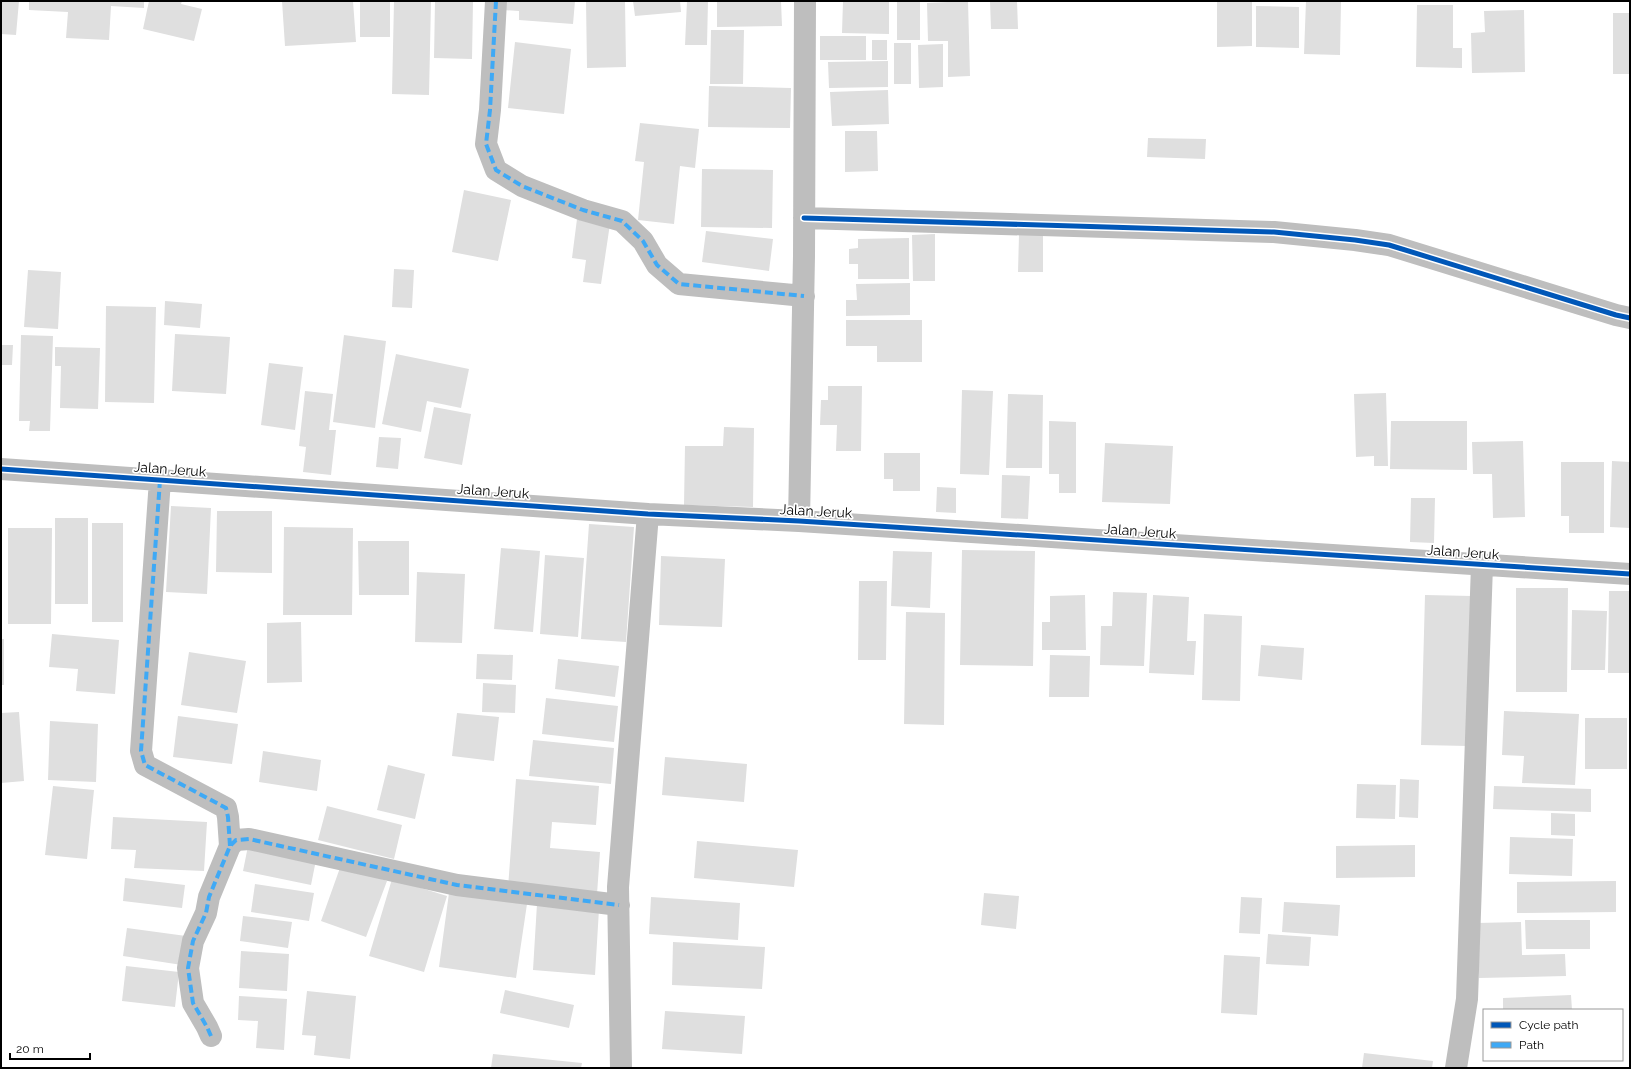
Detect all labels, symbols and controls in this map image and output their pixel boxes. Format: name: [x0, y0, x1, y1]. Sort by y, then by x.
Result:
street label: Jalan Jeruk: [133, 458, 207, 480]
street label: Jalan Jeruk: [456, 480, 530, 502]
street label: Jalan Jeruk: [779, 501, 853, 521]
street label: Jalan Jeruk: [1103, 520, 1177, 542]
street label: Jalan Jeruk: [1426, 541, 1500, 563]
legend: [1483, 1009, 1623, 1061]
text: Cycle path: [1519, 1018, 1578, 1032]
scale bar: [10, 1035, 90, 1061]
text: Path: [1519, 1038, 1544, 1052]
text: 20 m: [16, 1042, 44, 1056]

